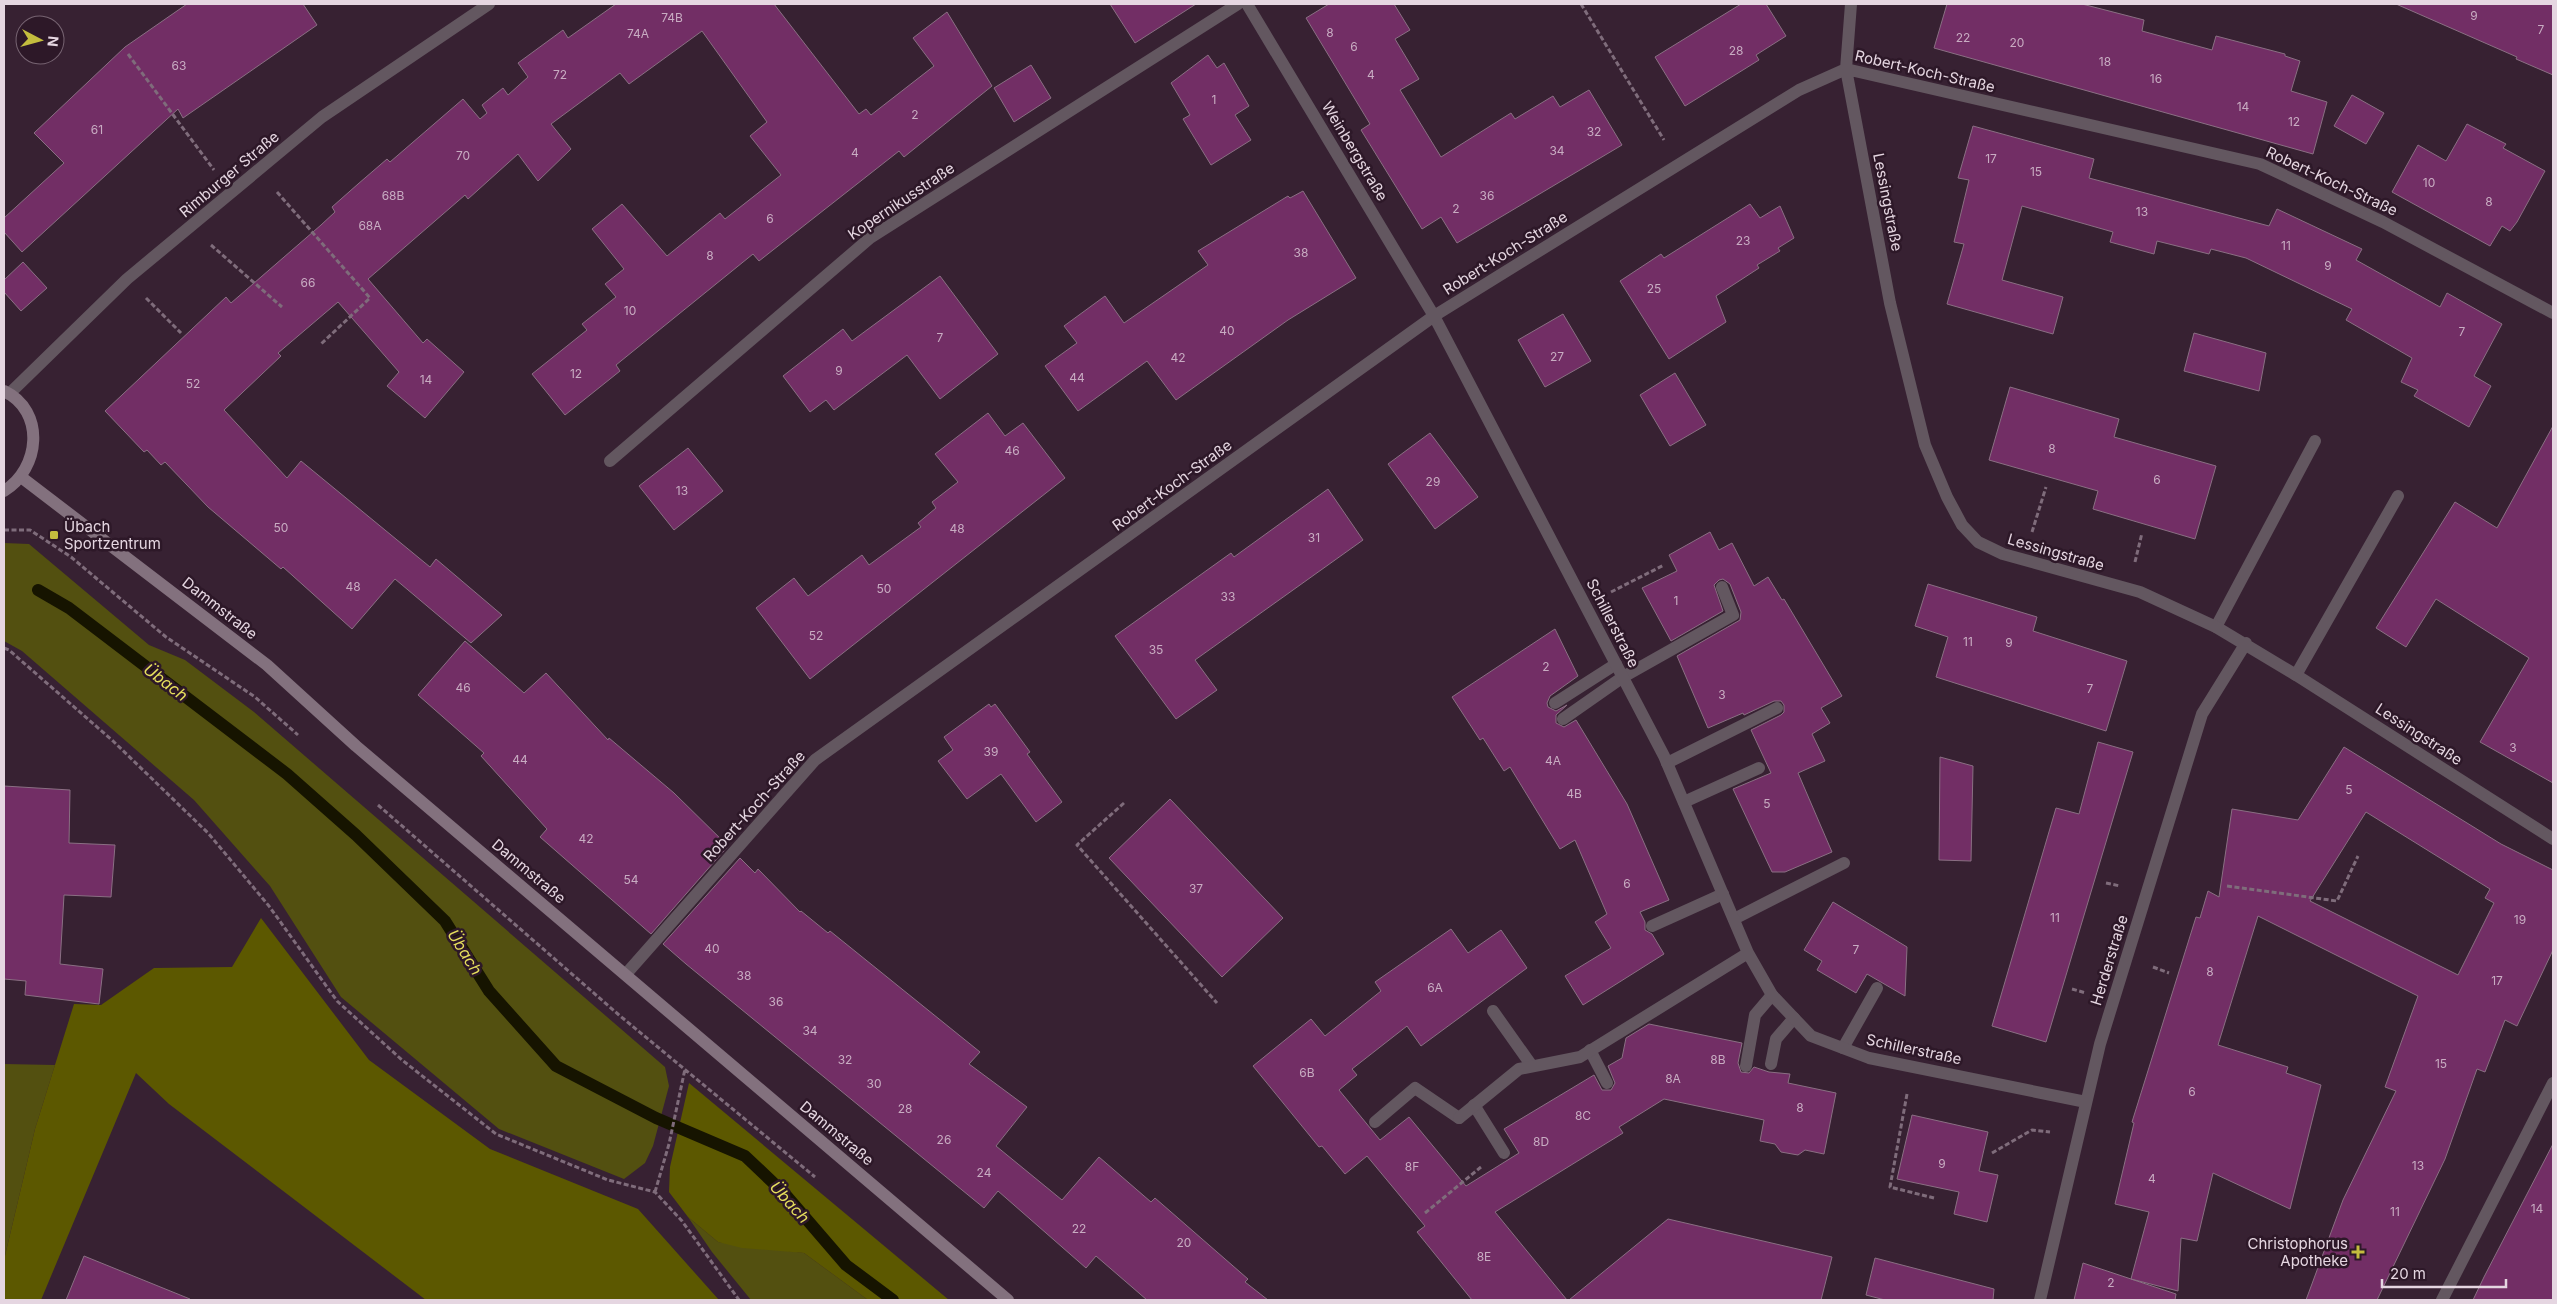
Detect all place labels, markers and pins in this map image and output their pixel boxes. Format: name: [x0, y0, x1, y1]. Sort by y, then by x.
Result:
place label: Übach Sportzentrum: [64, 517, 161, 553]
marker: Übach Sportzentrum: [48, 529, 60, 541]
place label: Christophorus Apotheke: [2248, 1234, 2348, 1270]
marker: Christophorus Apotheke: [2352, 1246, 2364, 1258]

